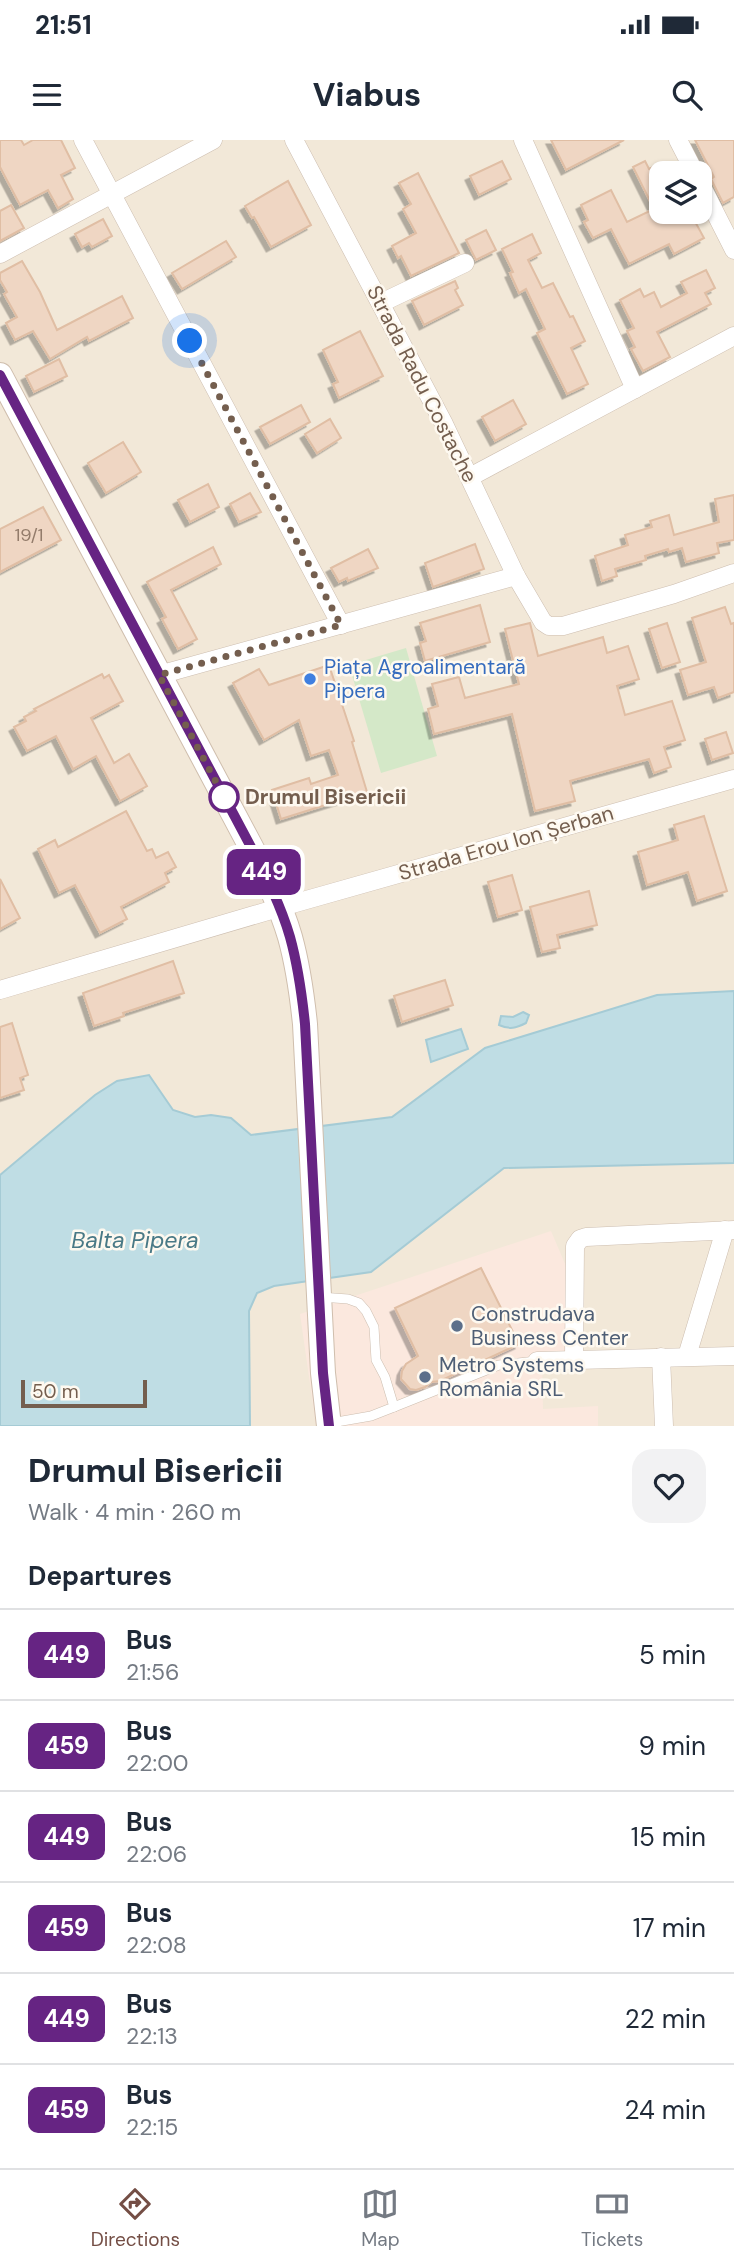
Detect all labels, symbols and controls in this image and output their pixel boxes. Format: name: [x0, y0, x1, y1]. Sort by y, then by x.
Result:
text: 21:51: [35, 8, 92, 42]
text: Viabus: [313, 74, 421, 116]
icon: menu: [28, 76, 66, 114]
icon: search: [668, 76, 706, 114]
map controls: [649, 161, 712, 224]
button: layers: [649, 161, 712, 224]
street label: Strada Radu Costache: [360, 281, 484, 487]
your location: [172, 323, 207, 358]
house number: 19/1: [15, 523, 43, 547]
place label: Piața Agroalimentară Pipera: [324, 653, 526, 705]
marker: Piața Agroalimentară Pipera: [302, 671, 318, 687]
marker: Drumul Bisericii: [209, 782, 239, 812]
place label: Drumul Bisericii: [245, 783, 406, 811]
street label: Strada Erou Ion Șerban: [395, 799, 617, 887]
line badge: 449: [224, 849, 304, 895]
text: 449: [241, 856, 287, 887]
water label: Balta Pipera: [71, 1225, 199, 1255]
place label: Construdava Business Center: [471, 1300, 629, 1352]
marker: Construdava Business Center: [449, 1318, 465, 1334]
place label: Metro Systems România SRL: [439, 1351, 584, 1403]
marker: Metro Systems România SRL: [417, 1369, 433, 1385]
scale bar: [21, 1377, 147, 1409]
text: 50 m: [32, 1379, 79, 1404]
text: Drumul Bisericii: [28, 1449, 283, 1492]
button: heart: [632, 1449, 706, 1523]
text: Walk · 4 min · 260 m: [28, 1497, 241, 1527]
text: Departures: [28, 1559, 172, 1593]
text: Bus: [126, 1623, 172, 1657]
text: 5 min: [639, 1638, 706, 1672]
text: 449: [43, 1639, 90, 1670]
text: 21:56: [126, 1657, 180, 1687]
text: Bus: [126, 1714, 172, 1748]
text: 9 min: [638, 1729, 706, 1763]
text: 459: [44, 1730, 89, 1761]
text: 22:00: [126, 1748, 189, 1778]
text: Bus: [126, 1805, 172, 1839]
text: 15 min: [631, 1820, 706, 1854]
text: 449: [43, 1821, 90, 1852]
text: 22:06: [126, 1839, 187, 1869]
text: Bus: [126, 1896, 172, 1930]
text: 17 min: [633, 1911, 706, 1945]
text: 459: [44, 1912, 89, 1943]
text: 22:08: [126, 1930, 187, 1960]
text: Bus: [126, 1987, 172, 2021]
text: 22 min: [625, 2002, 706, 2036]
text: 449: [43, 2003, 90, 2034]
text: 22:13: [126, 2021, 178, 2051]
text: Bus: [126, 2078, 172, 2112]
text: 24 min: [624, 2093, 706, 2127]
text: 459: [44, 2094, 89, 2125]
text: 22:15: [126, 2112, 178, 2142]
tab: Directions: [91, 2185, 180, 2252]
tab: Map: [361, 2185, 400, 2252]
tab: Tickets: [581, 2185, 643, 2252]

